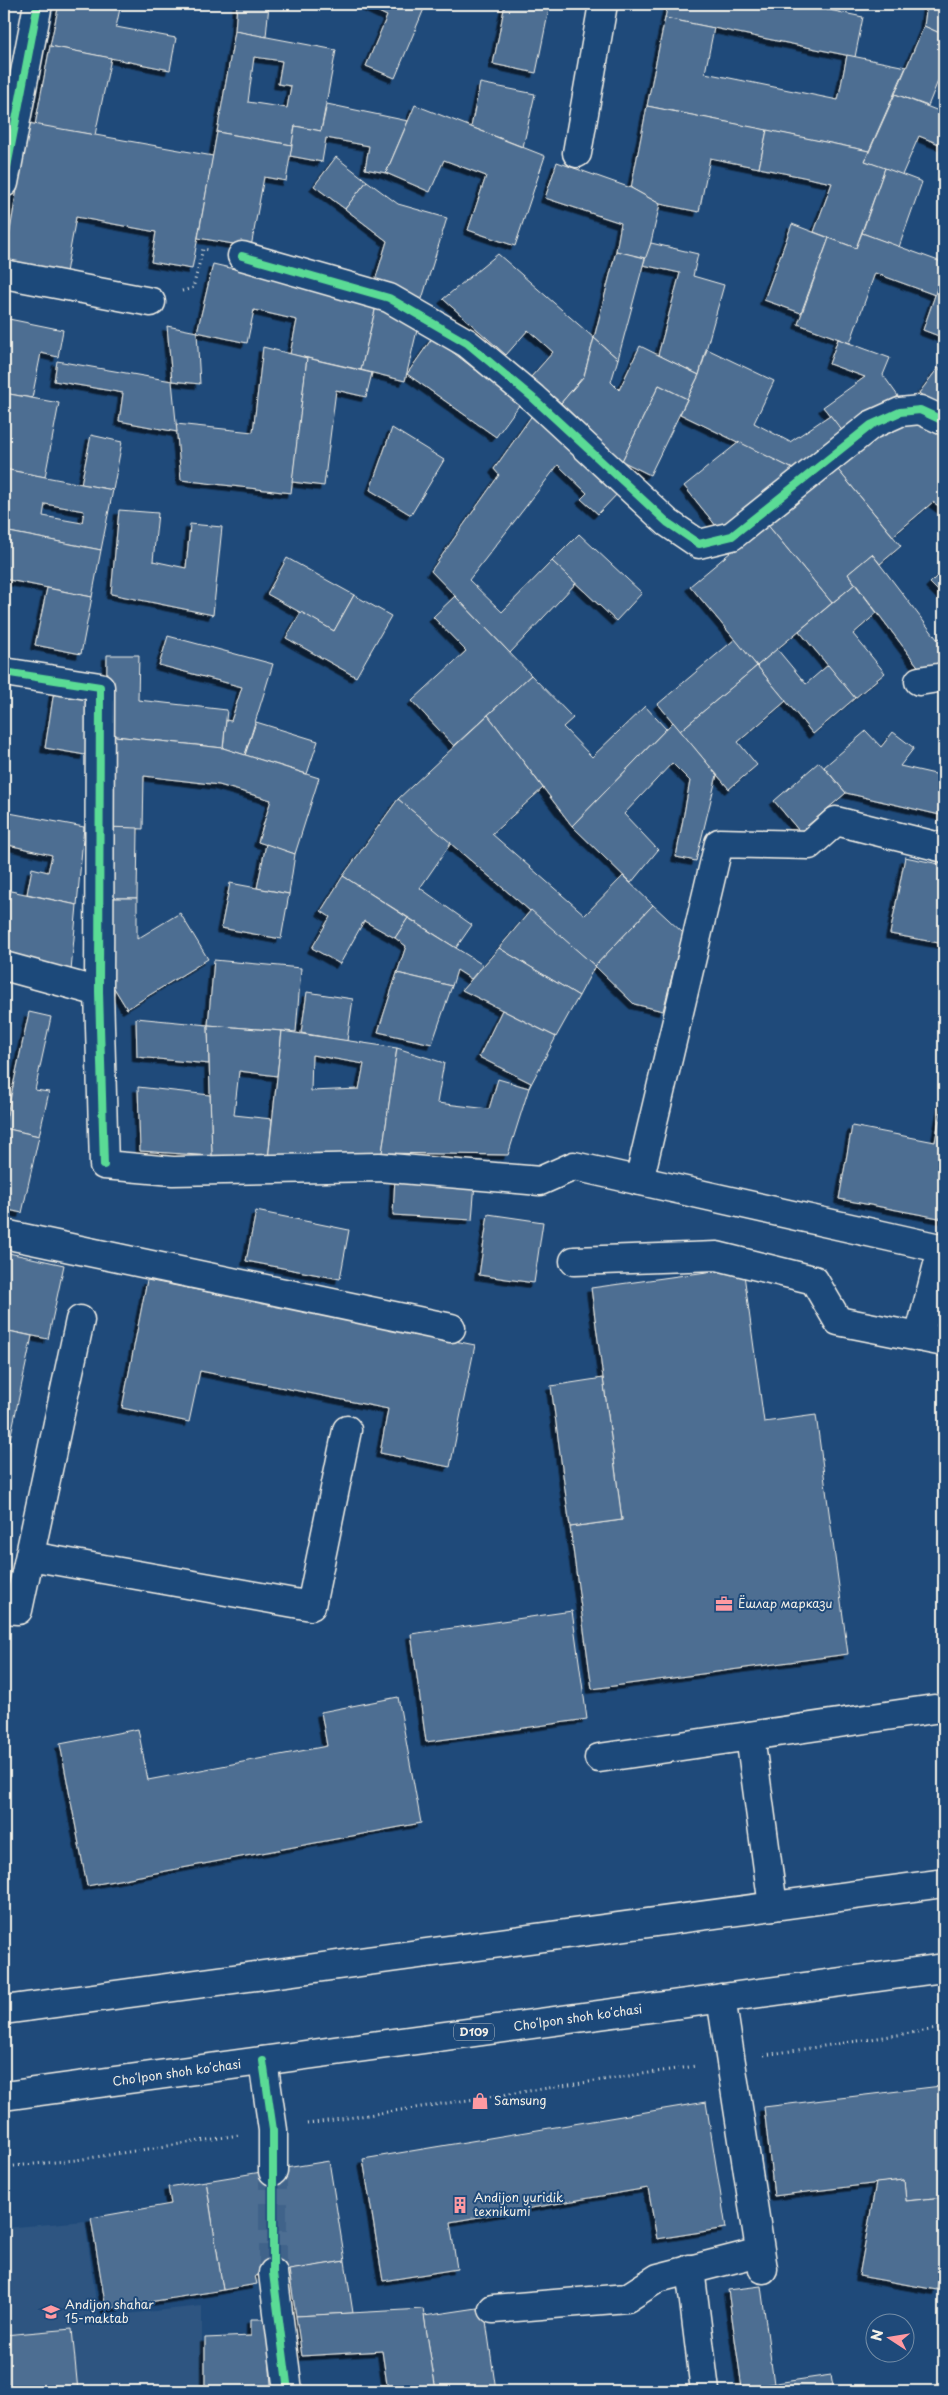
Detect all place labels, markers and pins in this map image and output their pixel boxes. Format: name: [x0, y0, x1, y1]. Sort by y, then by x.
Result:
office icon: Ёшлар маркази: [714, 1594, 734, 1614]
place label: Ёшлар маркази: [738, 1594, 833, 1612]
shop icon: Samsung: [470, 2091, 490, 2111]
place label: Samsung: [494, 2091, 547, 2109]
place label: Andijon yuridik texnikumi: [474, 2188, 563, 2220]
building icon: Andijon yuridik texnikumi: [450, 2195, 470, 2215]
place label: Andijon shahar 15-maktab: [65, 2295, 154, 2327]
school or university icon: Andijon shahar 15-maktab: [41, 2302, 61, 2322]

